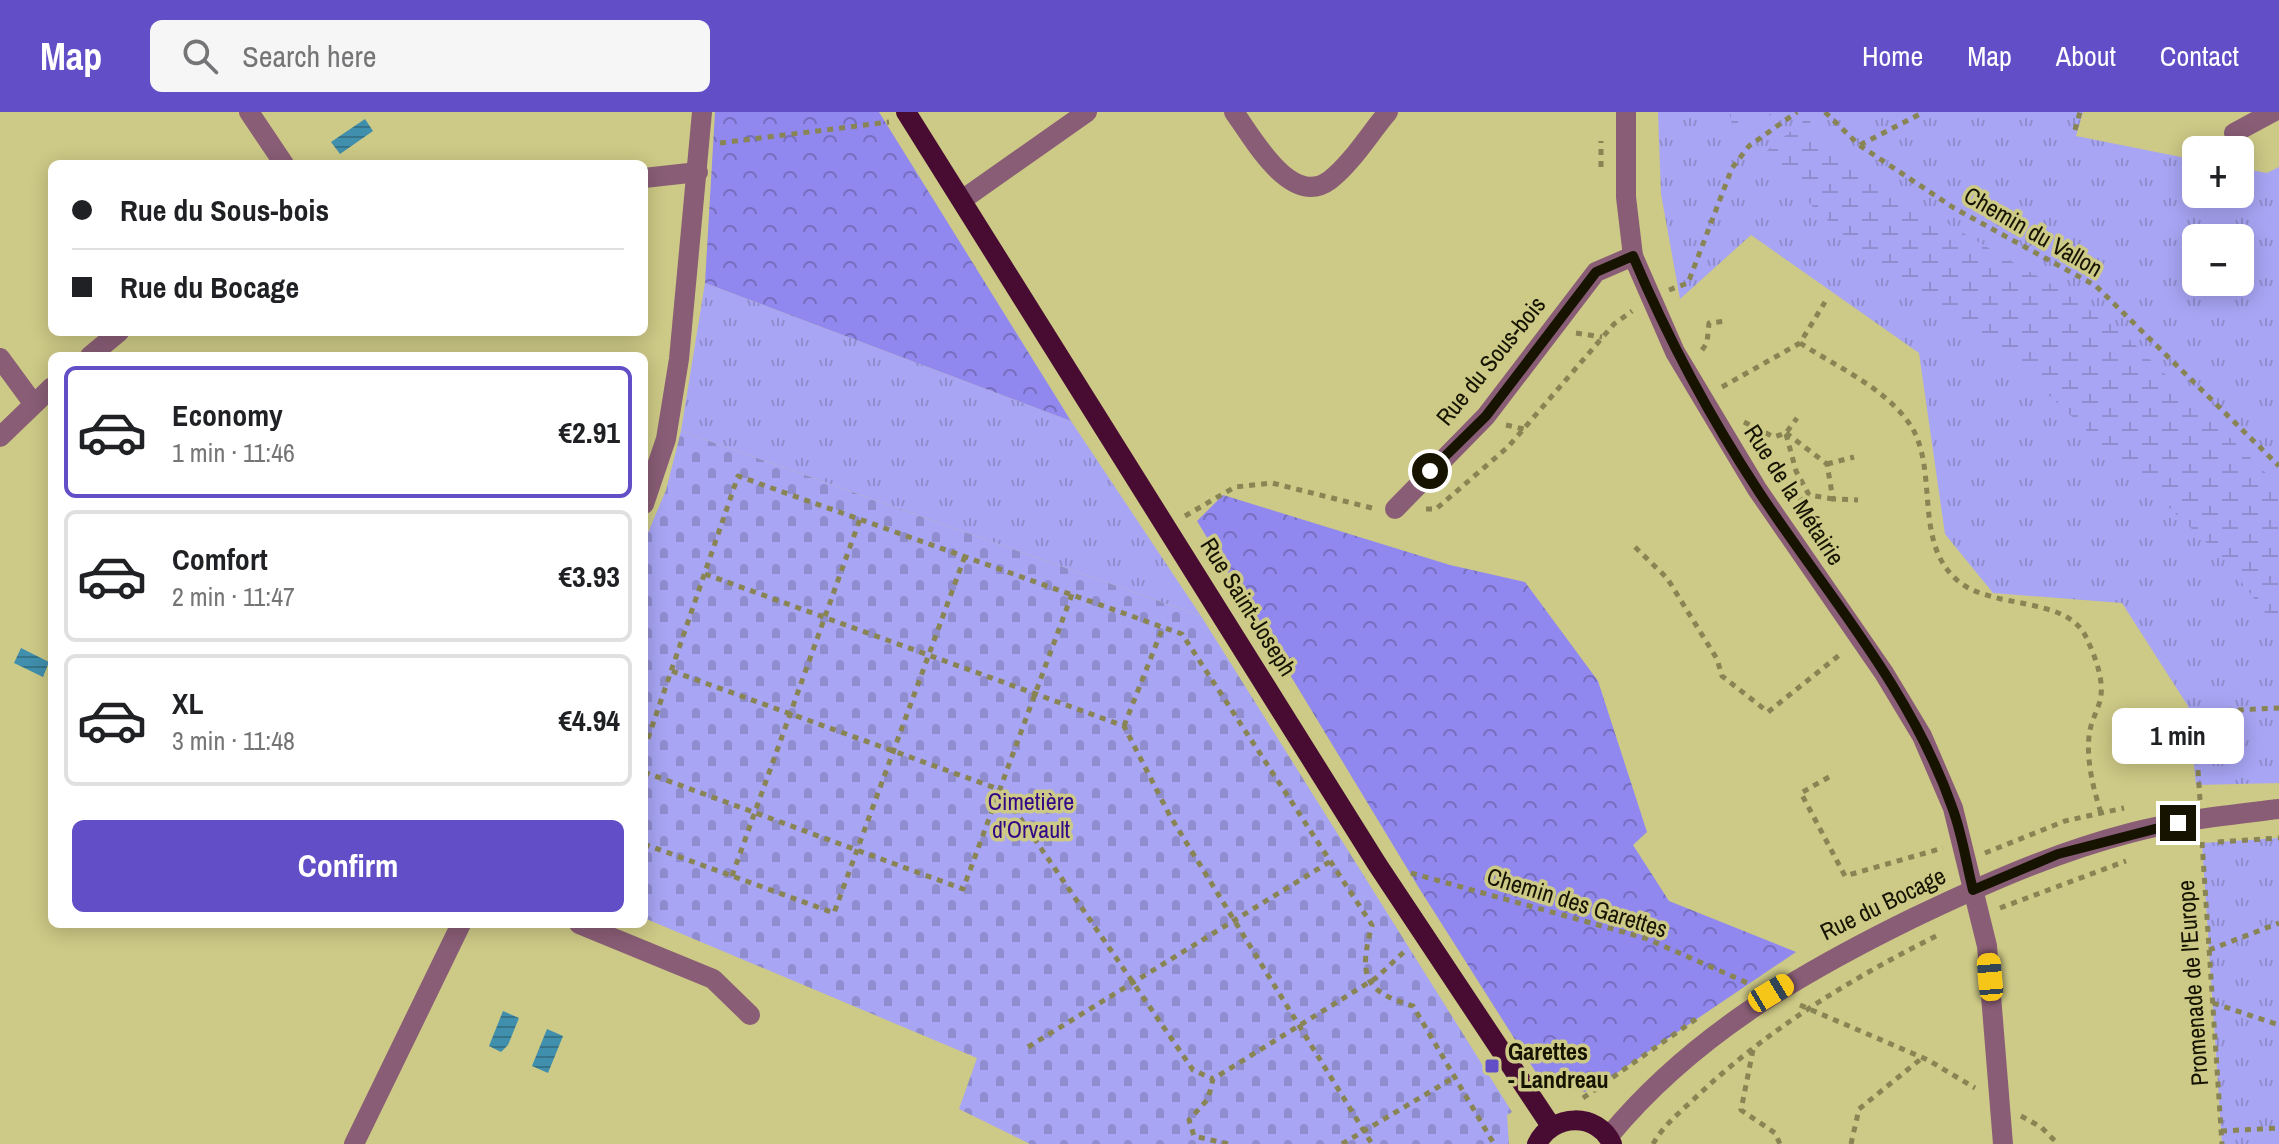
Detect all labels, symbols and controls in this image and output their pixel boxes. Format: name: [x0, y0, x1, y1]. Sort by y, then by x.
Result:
search box: [150, 20, 710, 92]
text: Map: [40, 31, 102, 82]
icon: search: [178, 34, 222, 78]
text: Search here: [242, 36, 376, 76]
text: Home: [1862, 37, 1923, 75]
text: Map: [1967, 37, 2012, 75]
text: About: [2056, 37, 2116, 75]
text: Contact: [2160, 37, 2239, 75]
map controls: [2182, 136, 2254, 296]
button: +: [2182, 136, 2254, 208]
street label: Chemin du Vallon: [1958, 179, 2109, 284]
text: Rue du Sous-bois: [120, 190, 329, 230]
button: −: [2182, 224, 2254, 296]
text: Rue du Bocage: [120, 267, 299, 307]
street label: Rue du Sous-bois: [1428, 289, 1552, 432]
text: Economy: [172, 395, 283, 435]
icon: car: [76, 396, 148, 468]
text: €2.91: [558, 412, 620, 452]
street label: Rue de la Métairie: [1737, 418, 1852, 571]
text: 1 min · 11:46: [172, 435, 295, 470]
route start: [1412, 453, 1448, 489]
street label: Rue Saint-Joseph: [1194, 531, 1304, 682]
text: Comfort: [172, 539, 268, 579]
icon: car: [76, 540, 148, 612]
text: €3.93: [558, 556, 620, 596]
text: 2 min · 11:47: [172, 579, 295, 614]
text: XL: [172, 683, 203, 723]
icon: car: [76, 684, 148, 756]
text: €4.94: [558, 700, 620, 740]
callout: 1 min: [2112, 707, 2244, 763]
text: 1 min: [2150, 718, 2206, 753]
text: 3 min · 11:48: [172, 723, 295, 758]
park label: Cimetière d'Orvault: [988, 785, 1074, 845]
route end: [2160, 805, 2196, 841]
button: Confirm: [72, 820, 624, 912]
street label: Chemin des Garettes: [1483, 859, 1671, 945]
street label: Rue du Bocage: [1815, 859, 1951, 947]
street label: Promenade de l'Europe: [2169, 879, 2215, 1087]
car: [1976, 952, 2004, 1002]
car: [1744, 970, 1798, 1016]
place label: Garettes - Landreau: [1508, 1035, 1609, 1095]
marker: Garettes - Landreau: [1483, 1057, 1501, 1075]

